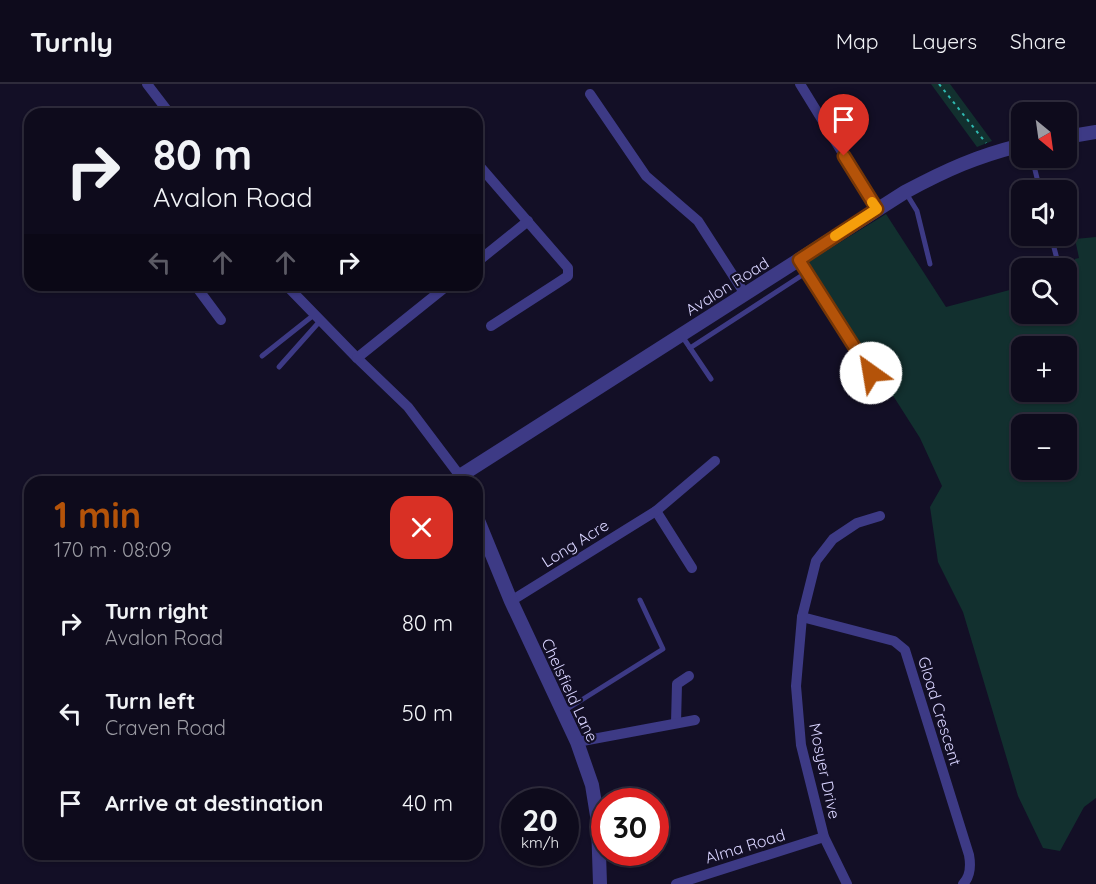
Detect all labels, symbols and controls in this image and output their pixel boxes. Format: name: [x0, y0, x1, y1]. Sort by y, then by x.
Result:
text: Turnly: [30, 24, 113, 59]
text: Map: [836, 28, 879, 54]
text: Layers: [912, 28, 977, 54]
text: Share: [1010, 28, 1066, 54]
pin: [818, 94, 869, 156]
north arrow: [1011, 102, 1077, 168]
map controls: [1011, 102, 1077, 480]
icon: arrive: [827, 103, 860, 136]
text: 80 m: [153, 128, 252, 181]
icon: right: [54, 132, 132, 210]
text: Avalon Road: [153, 180, 313, 214]
button: sound: [1011, 180, 1077, 246]
icon: left: [143, 246, 176, 279]
icon: ahead: [206, 246, 239, 279]
icon: ahead: [269, 246, 302, 279]
icon: right: [332, 246, 365, 279]
street label: Avalon Road: [682, 252, 772, 320]
button: search: [1011, 258, 1077, 324]
button: +: [1011, 336, 1077, 402]
position arrow: [839, 341, 903, 405]
button: −: [1011, 414, 1077, 480]
text: 1 min: [54, 492, 141, 537]
button: close: [390, 496, 453, 559]
street label: Long Acre: [538, 515, 612, 571]
text: 170 m · 08:09: [54, 537, 172, 562]
text: Turn right: [105, 597, 209, 625]
icon: right: [54, 607, 87, 640]
text: 80 m: [402, 609, 453, 637]
text: Avalon Road: [105, 625, 223, 650]
street label: Chelsfield Lane: [537, 635, 603, 745]
street label: Gload Crescent: [914, 654, 966, 768]
text: Turn left: [105, 687, 195, 715]
icon: left: [54, 697, 87, 730]
text: 50 m: [402, 699, 453, 727]
text: Craven Road: [105, 715, 226, 740]
street label: Mosyer Drive: [805, 721, 845, 821]
icon: arrive: [54, 787, 87, 820]
speed limit sign: 30: [591, 788, 669, 866]
text: Arrive at destination: [105, 789, 323, 817]
text: 40 m: [402, 789, 453, 817]
text: 20: [522, 801, 558, 839]
street label: Alma Road: [703, 824, 787, 868]
text: km/h: [521, 833, 559, 852]

